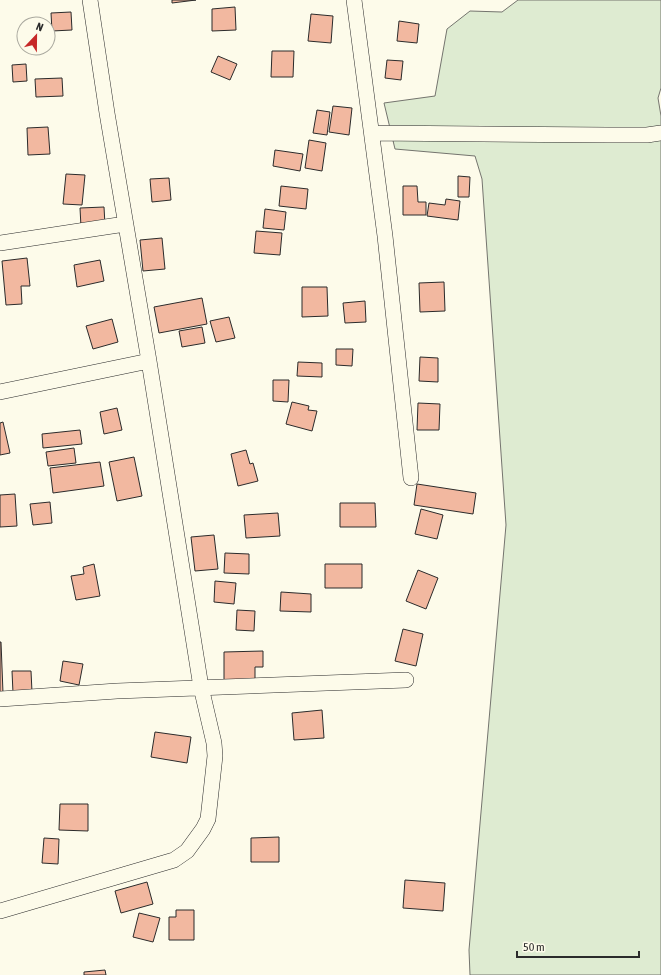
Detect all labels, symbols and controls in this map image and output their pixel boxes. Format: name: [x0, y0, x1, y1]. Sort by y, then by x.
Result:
north arrow: [16, 16, 56, 56]
text: N: [34, 20, 45, 34]
scale bar: [517, 933, 639, 959]
text: 50 m: [523, 940, 545, 954]

